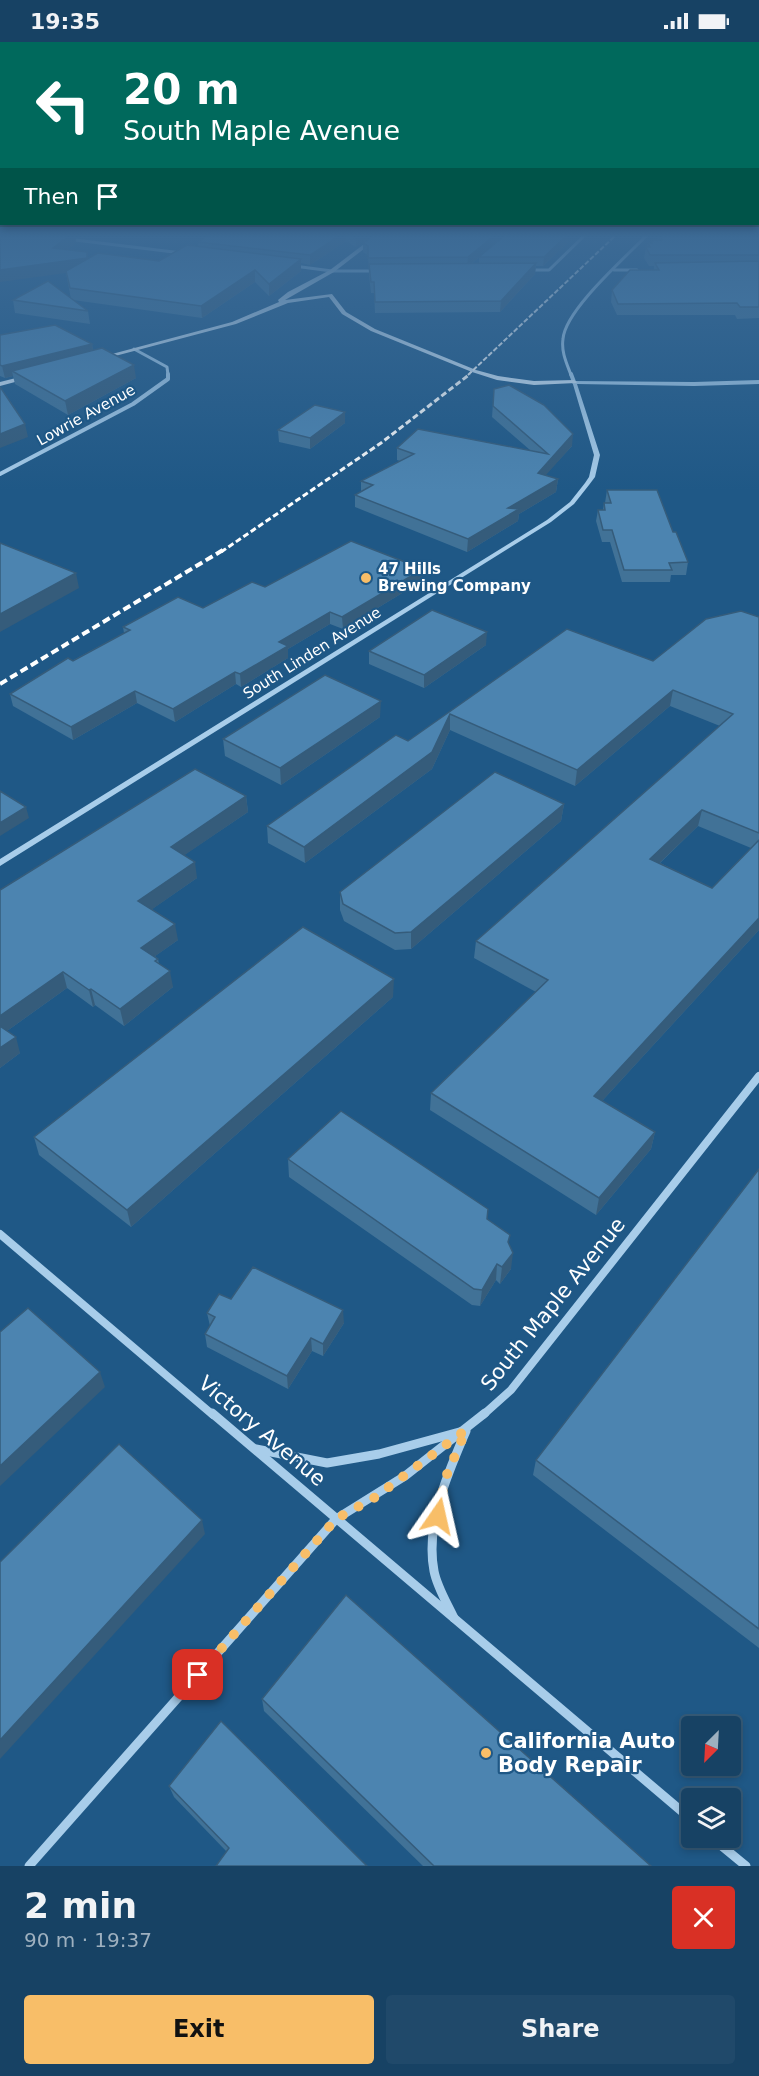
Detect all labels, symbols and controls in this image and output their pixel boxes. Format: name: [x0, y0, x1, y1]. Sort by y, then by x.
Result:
text: 19:35: [30, 9, 100, 34]
text: 20 m: [123, 65, 240, 114]
icon: left: [24, 66, 102, 144]
text: South Maple Avenue: [123, 115, 400, 146]
icon: arrive: [91, 180, 124, 213]
text: Then: [24, 184, 79, 209]
street label: Lowrie Avenue: [34, 381, 138, 449]
place label: 47 Hills Brewing Company: [378, 560, 531, 595]
marker: 47 Hills Brewing Company: [359, 571, 373, 585]
street label: South Linden Avenue: [240, 603, 384, 703]
street label: South Maple Avenue: [476, 1213, 630, 1395]
street label: Victory Avenue: [194, 1371, 330, 1491]
position arrow: [406, 1484, 470, 1548]
pin: [172, 1649, 223, 1700]
icon: arrive: [181, 1658, 214, 1691]
north arrow: [681, 1716, 741, 1776]
map controls: [681, 1716, 741, 1848]
place label: California Auto Body Repair: [498, 1729, 675, 1777]
marker: California Auto Body Repair: [479, 1746, 493, 1760]
button: layers: [681, 1788, 741, 1848]
text: 2 min: [24, 1885, 137, 1926]
button: close: [672, 1886, 735, 1949]
text: 90 m · 19:37: [24, 1928, 152, 1952]
button: Exit: [24, 1995, 374, 2064]
button: Share: [386, 1995, 735, 2064]

